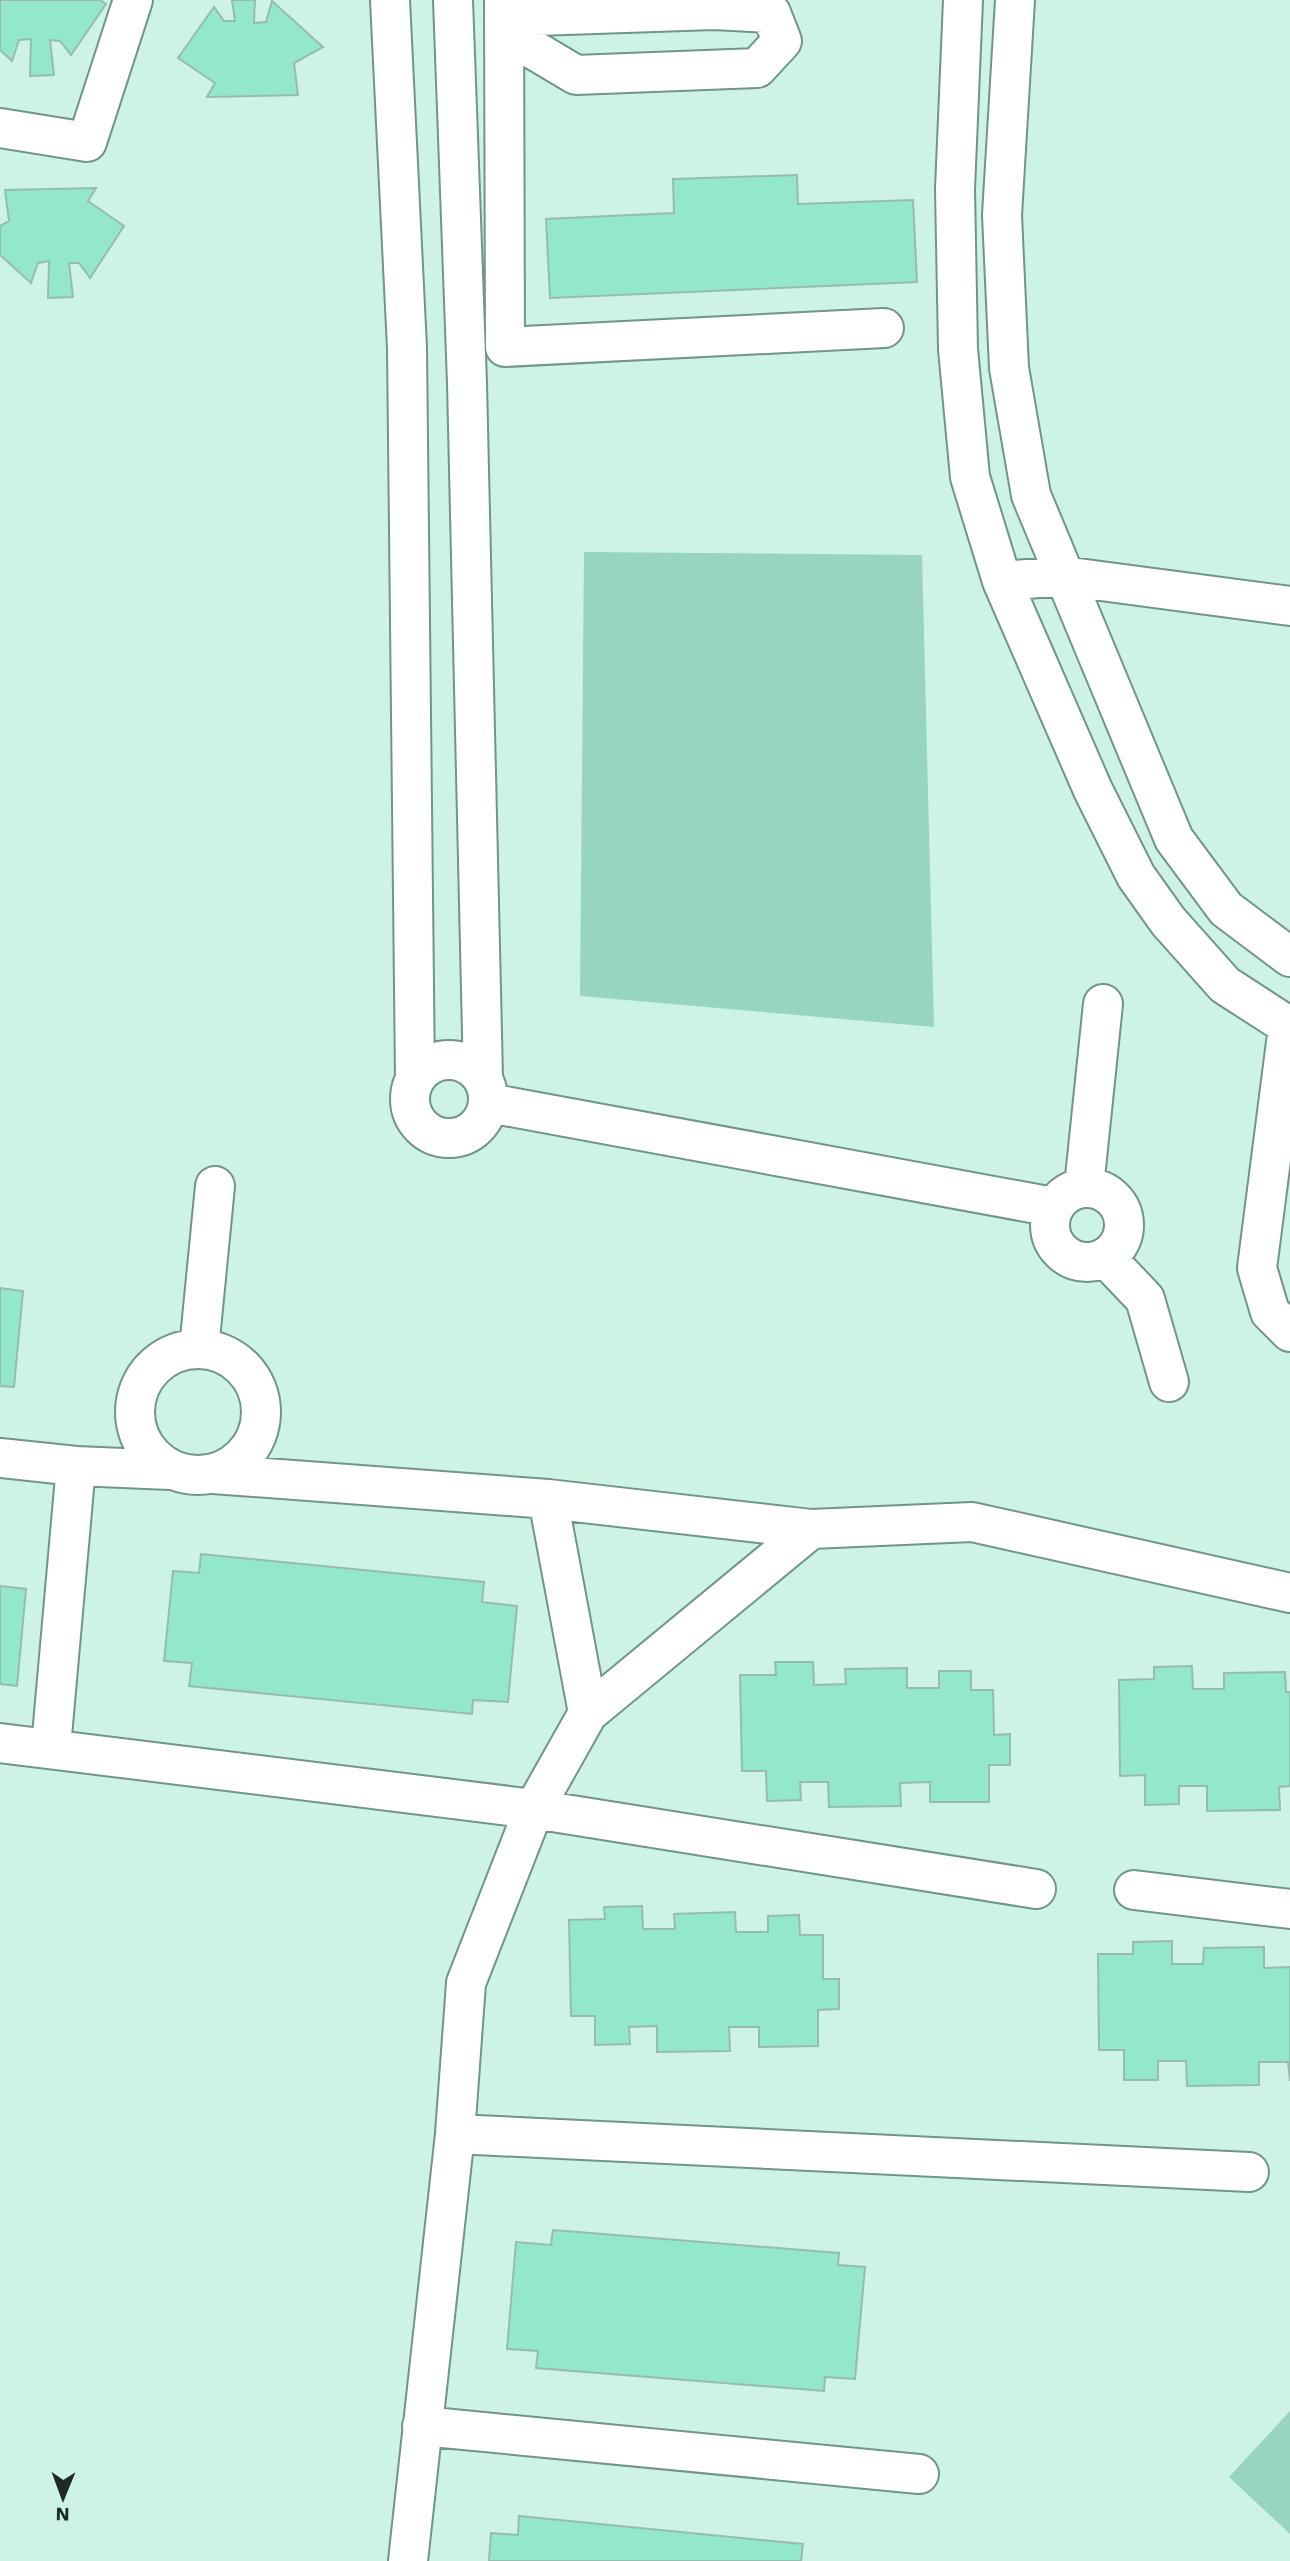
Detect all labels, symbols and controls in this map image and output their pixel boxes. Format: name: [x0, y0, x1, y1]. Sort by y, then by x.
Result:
north arrow: [28, 2463, 98, 2533]
text: N: [55, 2503, 70, 2526]

